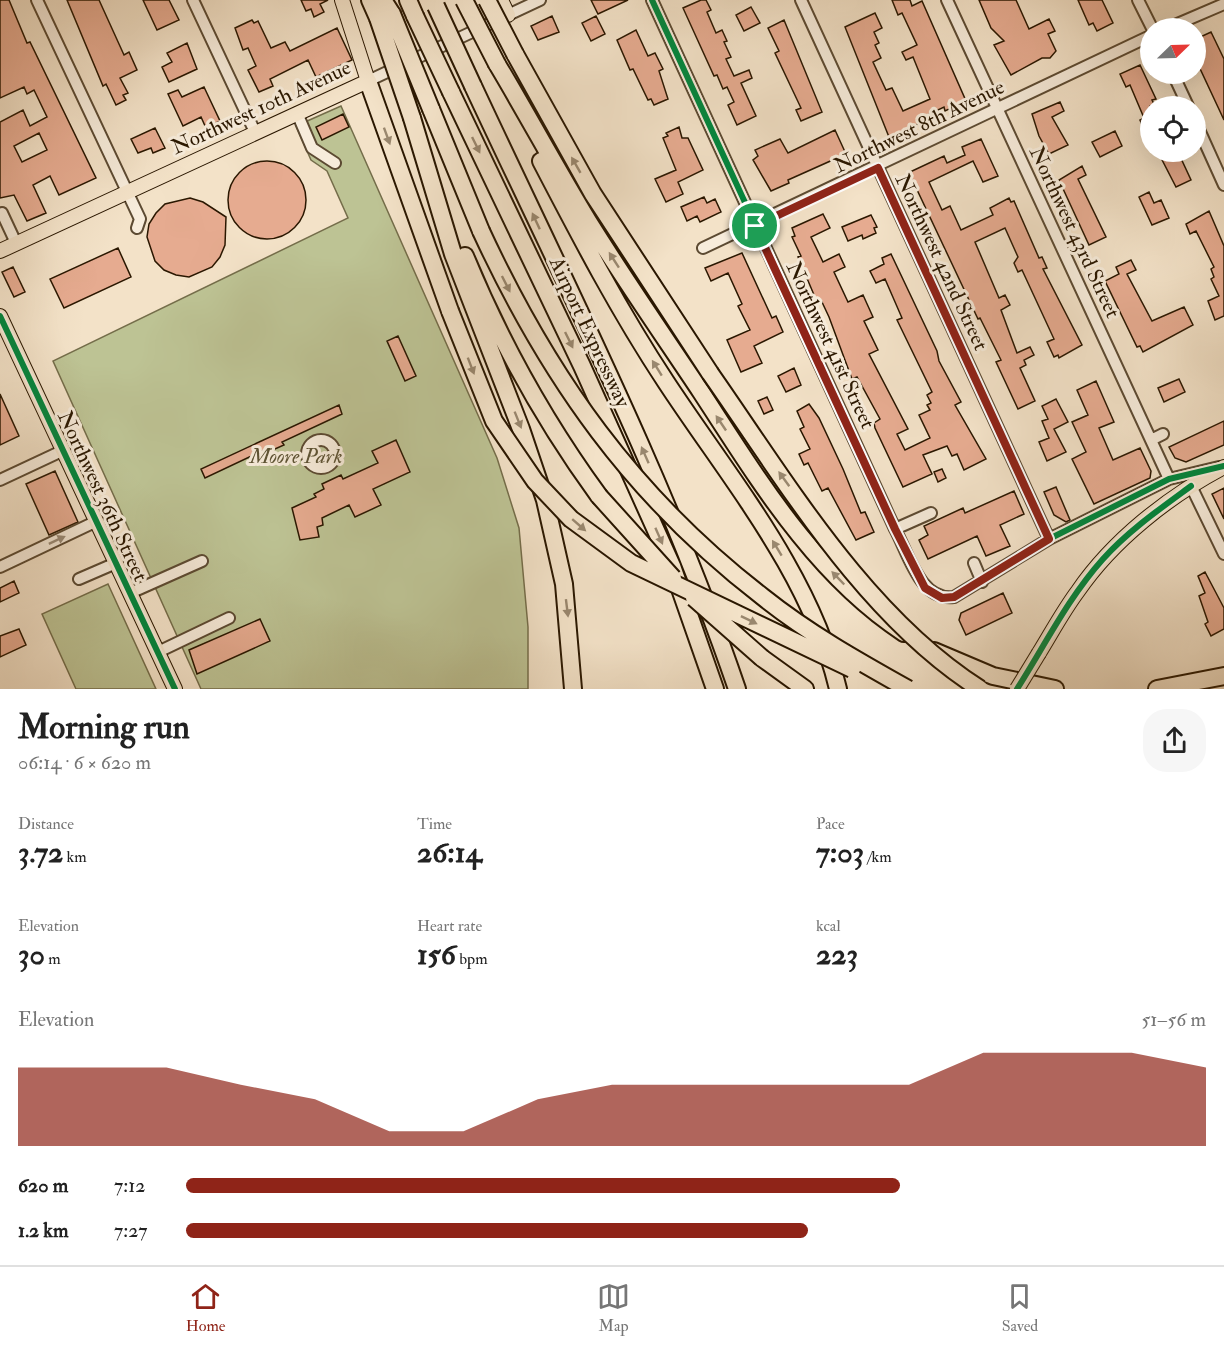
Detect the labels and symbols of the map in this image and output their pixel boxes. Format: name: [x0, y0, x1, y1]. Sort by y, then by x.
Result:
north arrow: [1140, 18, 1206, 84]
street label: Northwest 10th Avenue: [167, 54, 355, 161]
street label: Northwest 8th Avenue: [829, 73, 1009, 180]
one-way arrow: [383, 127, 393, 145]
one-way arrow: [472, 136, 481, 153]
street label: Northwest 43rd Street: [1023, 142, 1126, 322]
one-way arrow: [571, 156, 581, 173]
street label: Northwest 42nd Street: [889, 170, 994, 355]
pin: [729, 200, 780, 251]
one-way arrow: [532, 213, 541, 230]
street label: Airport Expressway: [542, 252, 637, 412]
one-way arrow: [608, 252, 619, 268]
street label: Northwest 41st Street: [780, 257, 881, 433]
one-way arrow: [501, 275, 511, 292]
one-way arrow: [565, 331, 574, 348]
one-way arrow: [467, 357, 476, 375]
one-way arrow: [652, 360, 663, 376]
street label: Northwest 36th Street: [51, 407, 154, 586]
one-way arrow: [513, 411, 523, 429]
one-way arrow: [716, 414, 727, 431]
park label: Moore Park: [248, 443, 342, 470]
one-way arrow: [640, 445, 650, 463]
one-way arrow: [778, 471, 790, 487]
one-way arrow: [571, 519, 587, 532]
one-way arrow: [654, 528, 664, 546]
one-way arrow: [49, 535, 66, 544]
one-way arrow: [771, 540, 782, 556]
one-way arrow: [832, 572, 846, 586]
one-way arrow: [562, 598, 572, 617]
one-way arrow: [740, 615, 757, 624]

